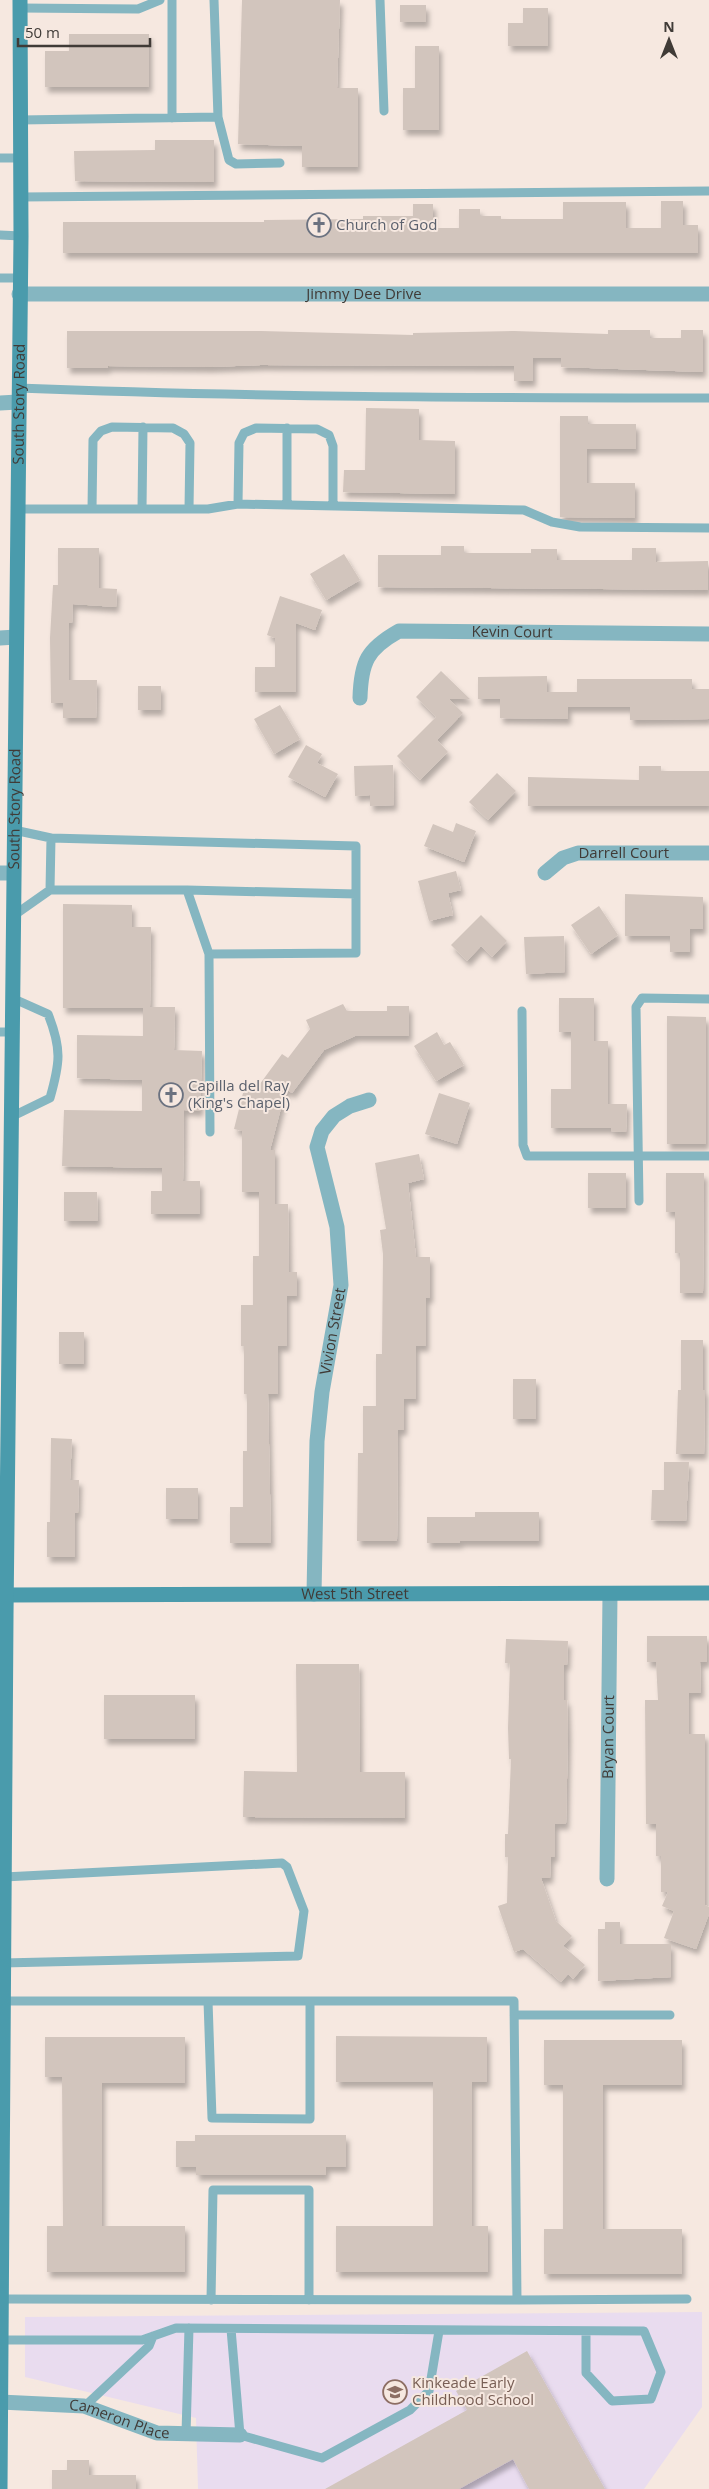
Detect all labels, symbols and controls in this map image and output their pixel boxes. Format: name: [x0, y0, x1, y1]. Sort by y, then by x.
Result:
scale bar: [18, 15, 150, 47]
north arrow: [644, 15, 694, 65]
text: N: [663, 17, 675, 36]
text: 50 m: [25, 22, 60, 42]
church icon: Church of God: [306, 212, 332, 238]
place label: Church of God: [336, 214, 437, 234]
street label: Jimmy Dee Drive: [304, 283, 422, 303]
street label: South Story Road: [8, 343, 29, 465]
street label: Kevin Court: [471, 621, 553, 641]
street label: South Story Road: [3, 748, 24, 870]
street label: Darrell Court: [578, 842, 669, 862]
place label: Capilla del Ray (King's Chapel): [188, 1075, 290, 1112]
church icon: Capilla del Ray (King's Chapel): [158, 1082, 184, 1108]
street label: Vivion Street: [314, 1286, 349, 1376]
street label: West 5th Street: [301, 1583, 409, 1603]
street label: Bryan Court: [597, 1695, 618, 1779]
place label: Kinkeade Early Childhood School: [412, 2372, 534, 2409]
school or university icon: Kinkeade Early Childhood School: [382, 2379, 408, 2405]
street label: Cameron Place: [69, 2394, 170, 2442]

